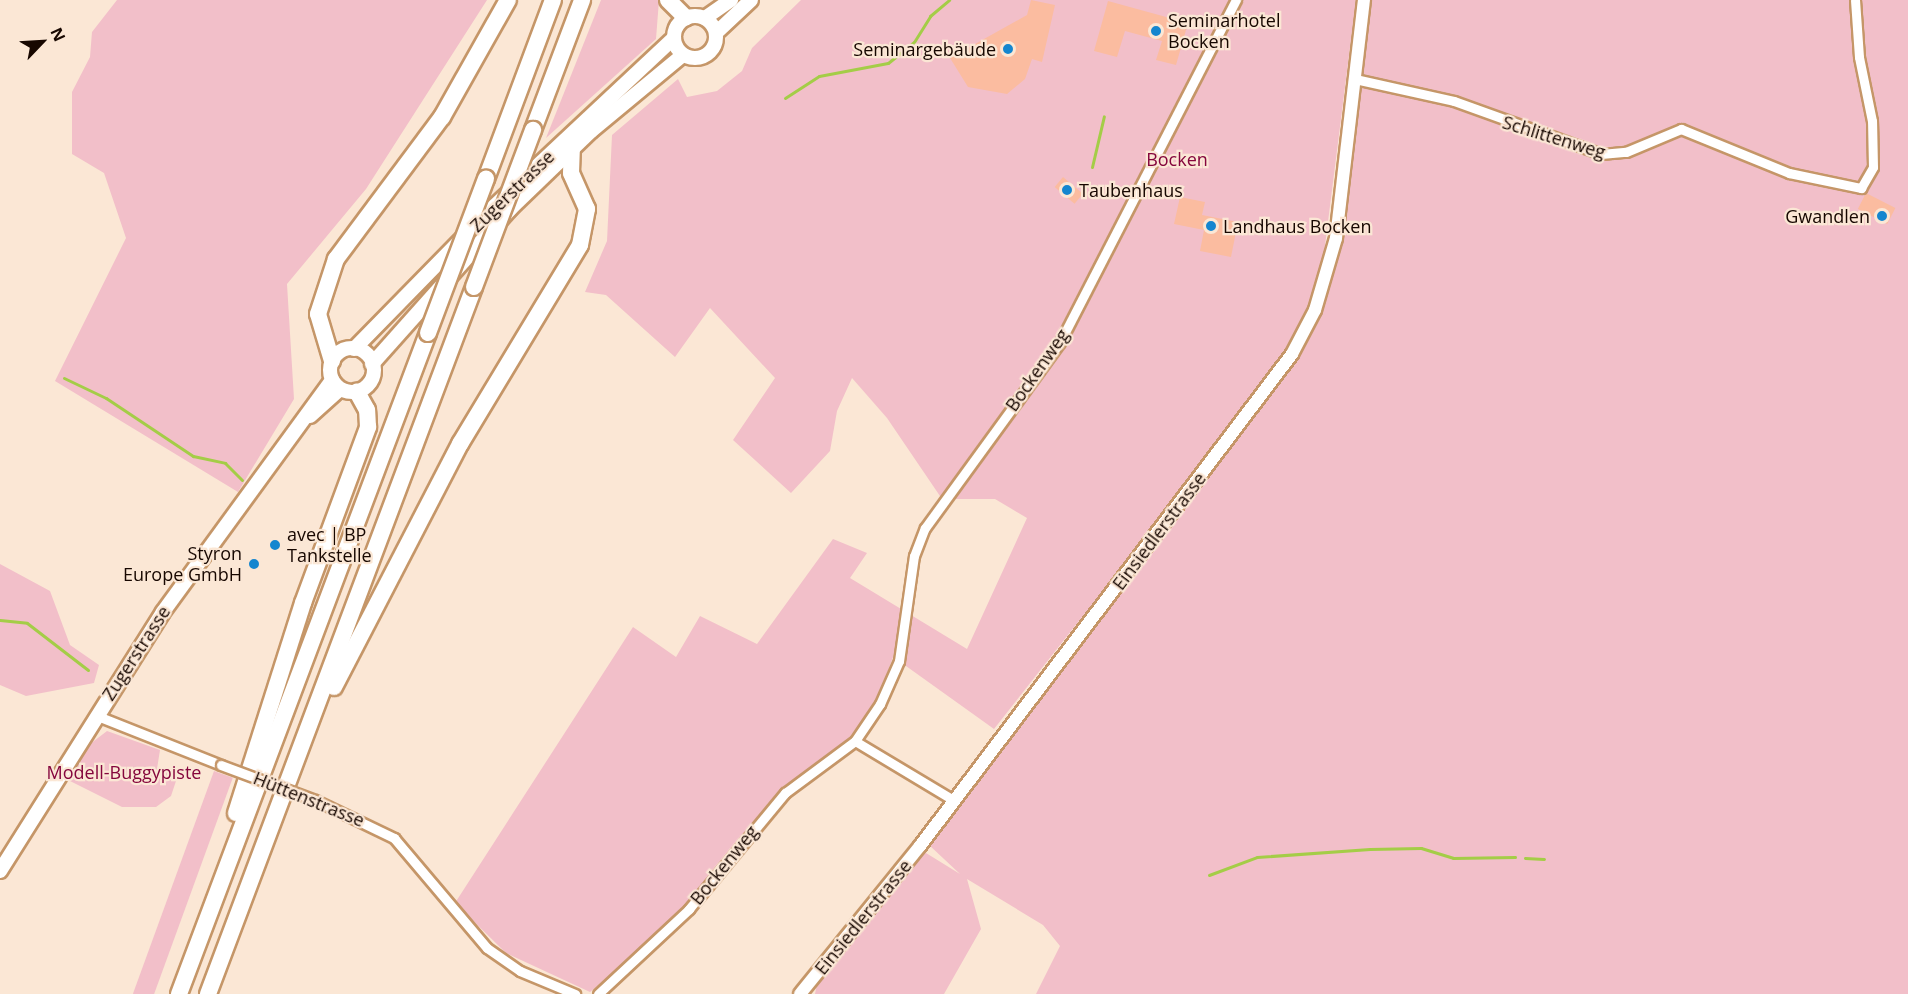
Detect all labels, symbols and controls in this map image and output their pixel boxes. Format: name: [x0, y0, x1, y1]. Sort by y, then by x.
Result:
place label: Seminarhotel Bocken: [1168, 10, 1281, 52]
north arrow: [12, 12, 72, 72]
text: N: [46, 24, 71, 45]
marker: Seminarhotel Bocken: [1149, 24, 1163, 38]
place label: Seminargebäude: [853, 38, 996, 60]
marker: Seminargebäude: [1001, 42, 1015, 56]
street label: Schlittenweg: [1500, 111, 1608, 163]
street label: Zugerstrasse: [466, 146, 558, 236]
park label: Bocken: [1146, 148, 1208, 170]
place label: Taubenhaus: [1079, 179, 1183, 201]
marker: Taubenhaus: [1060, 183, 1074, 197]
place label: Gwandlen: [1785, 205, 1870, 227]
marker: Gwandlen: [1875, 209, 1889, 223]
place label: Landhaus Bocken: [1223, 215, 1371, 237]
marker: Landhaus Bocken: [1204, 219, 1218, 233]
street label: Bockenweg: [1001, 325, 1073, 415]
street label: Einsiedlerstrasse: [1108, 468, 1210, 594]
place label: avec | BP Tankstelle: [287, 524, 372, 566]
marker: avec | BP Tankstelle: [268, 538, 282, 552]
place label: Styron Europe GmbH: [123, 543, 242, 586]
marker: Styron Europe GmbH: [247, 557, 261, 571]
street label: Zugerstrasse: [97, 602, 175, 704]
park label: Modell-Buggypiste: [47, 761, 201, 783]
street label: Hüttenstrasse: [250, 767, 368, 831]
street label: Bockenweg: [686, 821, 762, 909]
street label: Einsiedlerstrasse: [810, 855, 916, 979]

